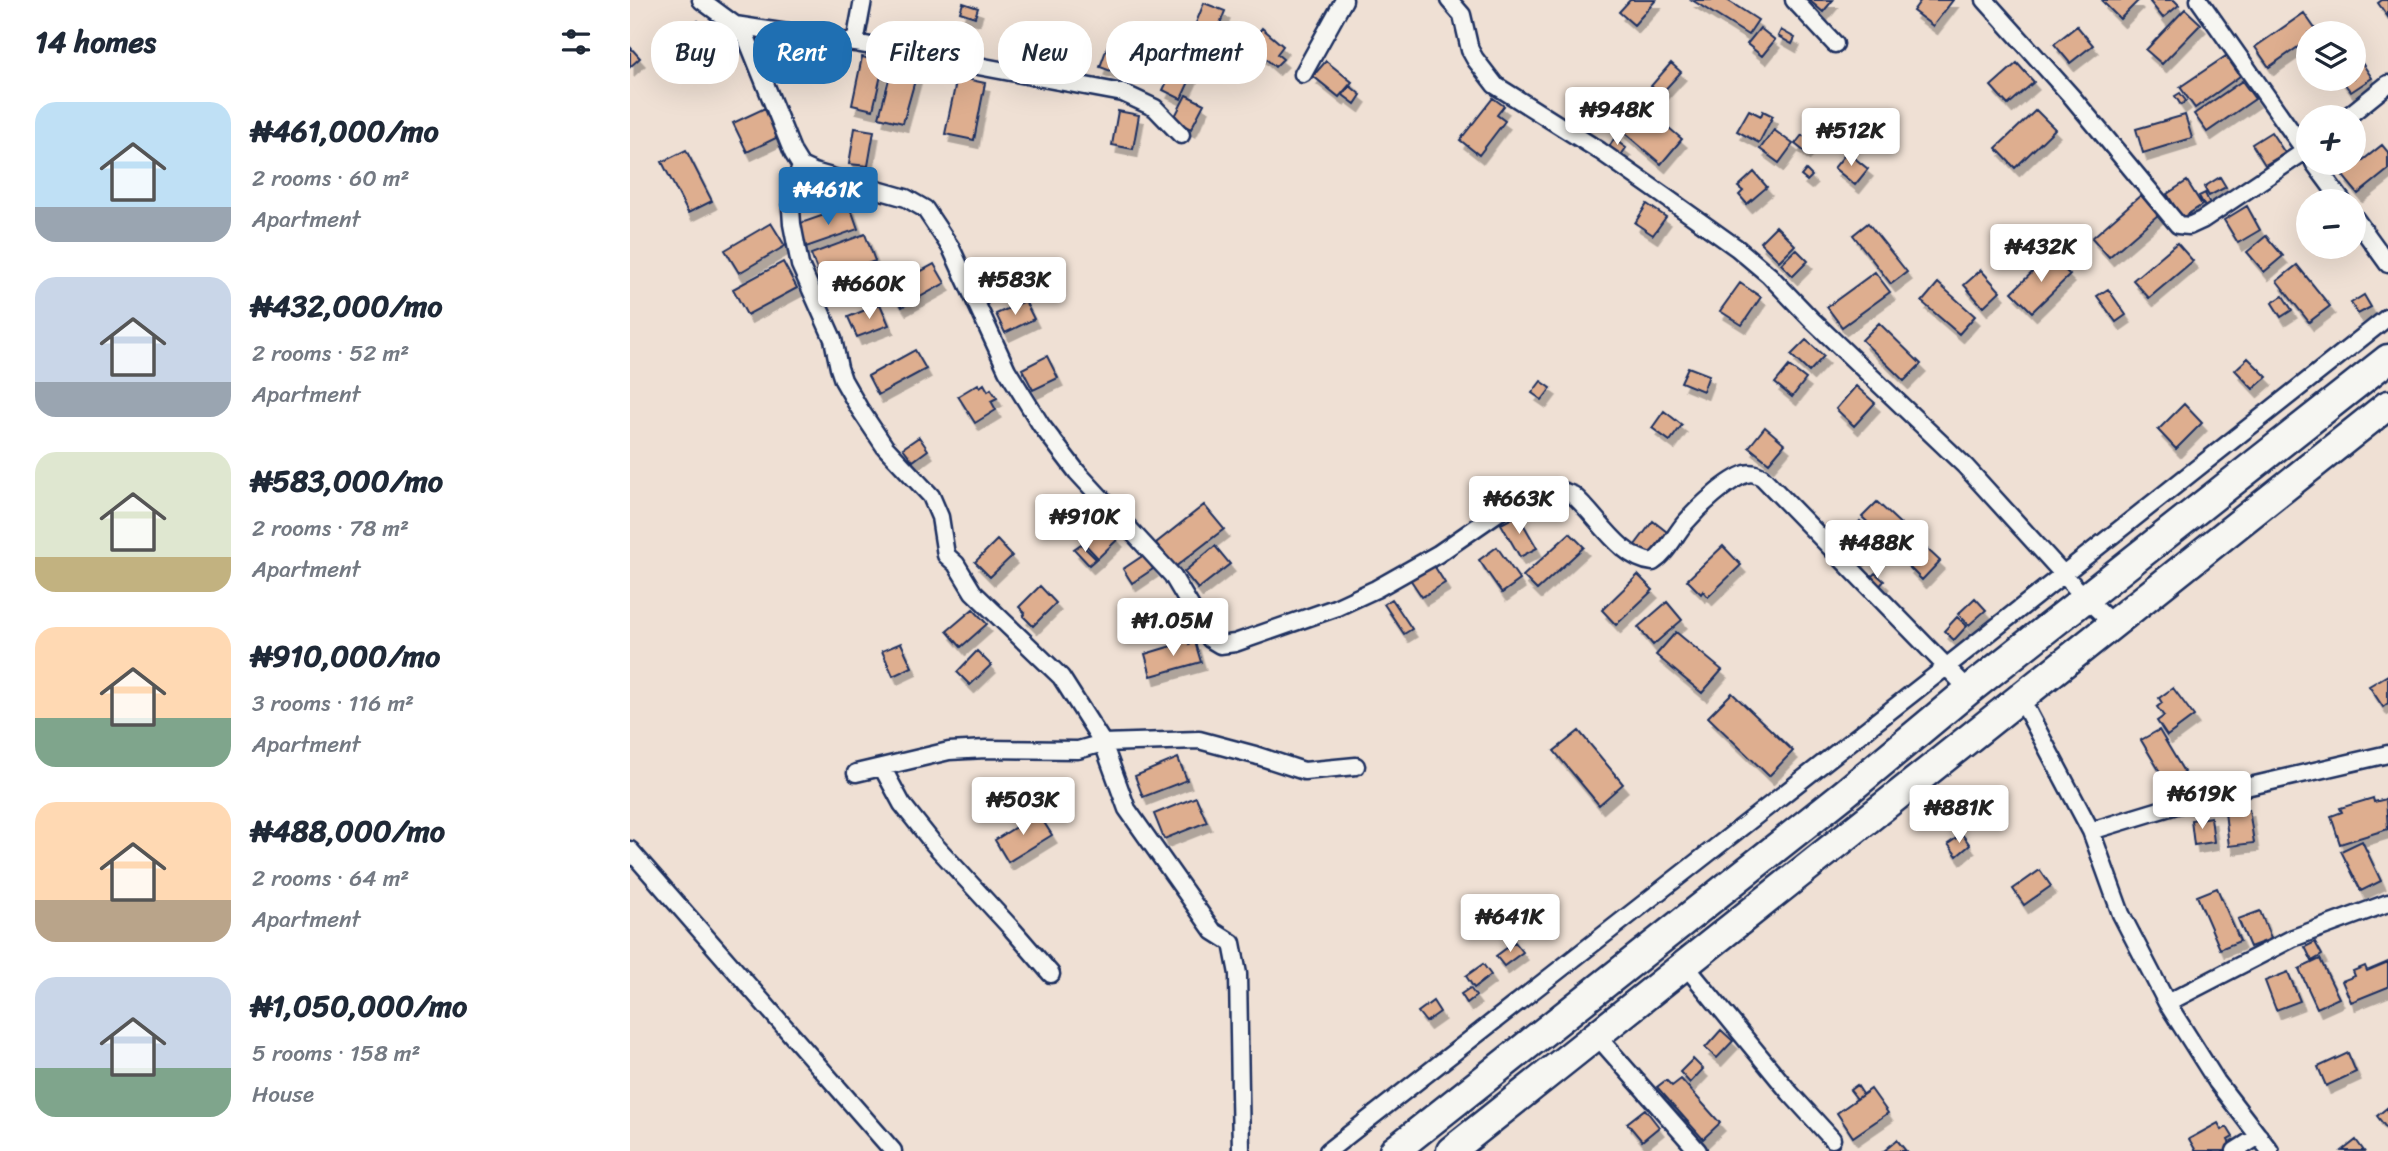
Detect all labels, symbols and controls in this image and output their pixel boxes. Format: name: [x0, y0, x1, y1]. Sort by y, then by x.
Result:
text: 14 homes: [35, 15, 156, 69]
chip: Buy: [651, 21, 739, 84]
chip: Rent: [753, 21, 852, 84]
chip: Filters: [866, 21, 984, 84]
chip: New: [998, 21, 1092, 84]
chip: Apartment: [1106, 21, 1267, 84]
map controls: [2296, 21, 2366, 259]
button: layers: [2296, 21, 2366, 91]
icon: filters: [557, 23, 595, 61]
pin: ₦948K: [1568, 88, 1666, 147]
text: ₦948K: [1581, 89, 1653, 130]
text: ₦461,000/mo: [252, 104, 439, 158]
button: +: [2296, 105, 2366, 175]
pin: ₦512K: [1802, 108, 1900, 168]
text: ₦512K: [1818, 110, 1884, 151]
icon: home: [91, 130, 175, 214]
text: 2 rooms · 60 m²: [252, 158, 410, 199]
pin: ₦461K: [779, 168, 877, 227]
text: ₦461K: [795, 169, 861, 210]
button: −: [2296, 189, 2366, 259]
text: Apartment: [252, 199, 361, 240]
pin: ₦432K: [1992, 224, 2090, 284]
text: ₦432K: [2006, 226, 2076, 267]
pin: ₦583K: [966, 258, 1064, 317]
text: ₦583K: [980, 259, 1050, 300]
pin: ₦660K: [820, 262, 918, 321]
text: ₦660K: [834, 263, 904, 304]
text: ₦432,000/mo: [252, 279, 443, 333]
icon: home: [91, 305, 175, 389]
text: 2 rooms · 52 m²: [252, 333, 409, 374]
text: Apartment: [252, 374, 361, 415]
text: ₦583,000/mo: [252, 454, 443, 508]
pin: ₦663K: [1470, 476, 1568, 536]
text: ₦663K: [1485, 478, 1553, 519]
icon: home: [91, 480, 175, 564]
pin: ₦910K: [1036, 494, 1134, 554]
text: ₦910K: [1051, 496, 1119, 537]
text: 2 rooms · 78 m²: [252, 508, 409, 549]
pin: ₦488K: [1828, 520, 1926, 580]
text: ₦488K: [1841, 522, 1913, 563]
text: Apartment: [252, 549, 361, 590]
pin: ₦1.05M: [1116, 598, 1230, 658]
text: ₦1.05M: [1133, 600, 1213, 641]
text: ₦910,000/mo: [252, 629, 440, 683]
icon: home: [91, 655, 175, 739]
text: 3 rooms · 116 m²: [252, 683, 414, 724]
text: Apartment: [252, 724, 361, 765]
pin: ₦619K: [2153, 772, 2251, 831]
text: ₦619K: [2169, 773, 2235, 814]
pin: ₦503K: [974, 778, 1072, 837]
text: ₦503K: [988, 779, 1058, 820]
pin: ₦881K: [1910, 786, 2008, 845]
text: ₦881K: [1926, 787, 1992, 828]
text: ₦488,000/mo: [252, 804, 445, 858]
icon: home: [91, 830, 175, 914]
text: 2 rooms · 64 m²: [252, 858, 409, 899]
pin: ₦641K: [1461, 894, 1559, 954]
text: ₦641K: [1477, 896, 1543, 937]
text: Apartment: [252, 899, 361, 940]
text: ₦1,050,000/mo: [252, 979, 467, 1033]
icon: home: [91, 1005, 175, 1089]
text: 5 rooms · 158 m²: [252, 1033, 421, 1074]
text: House: [252, 1074, 314, 1115]

